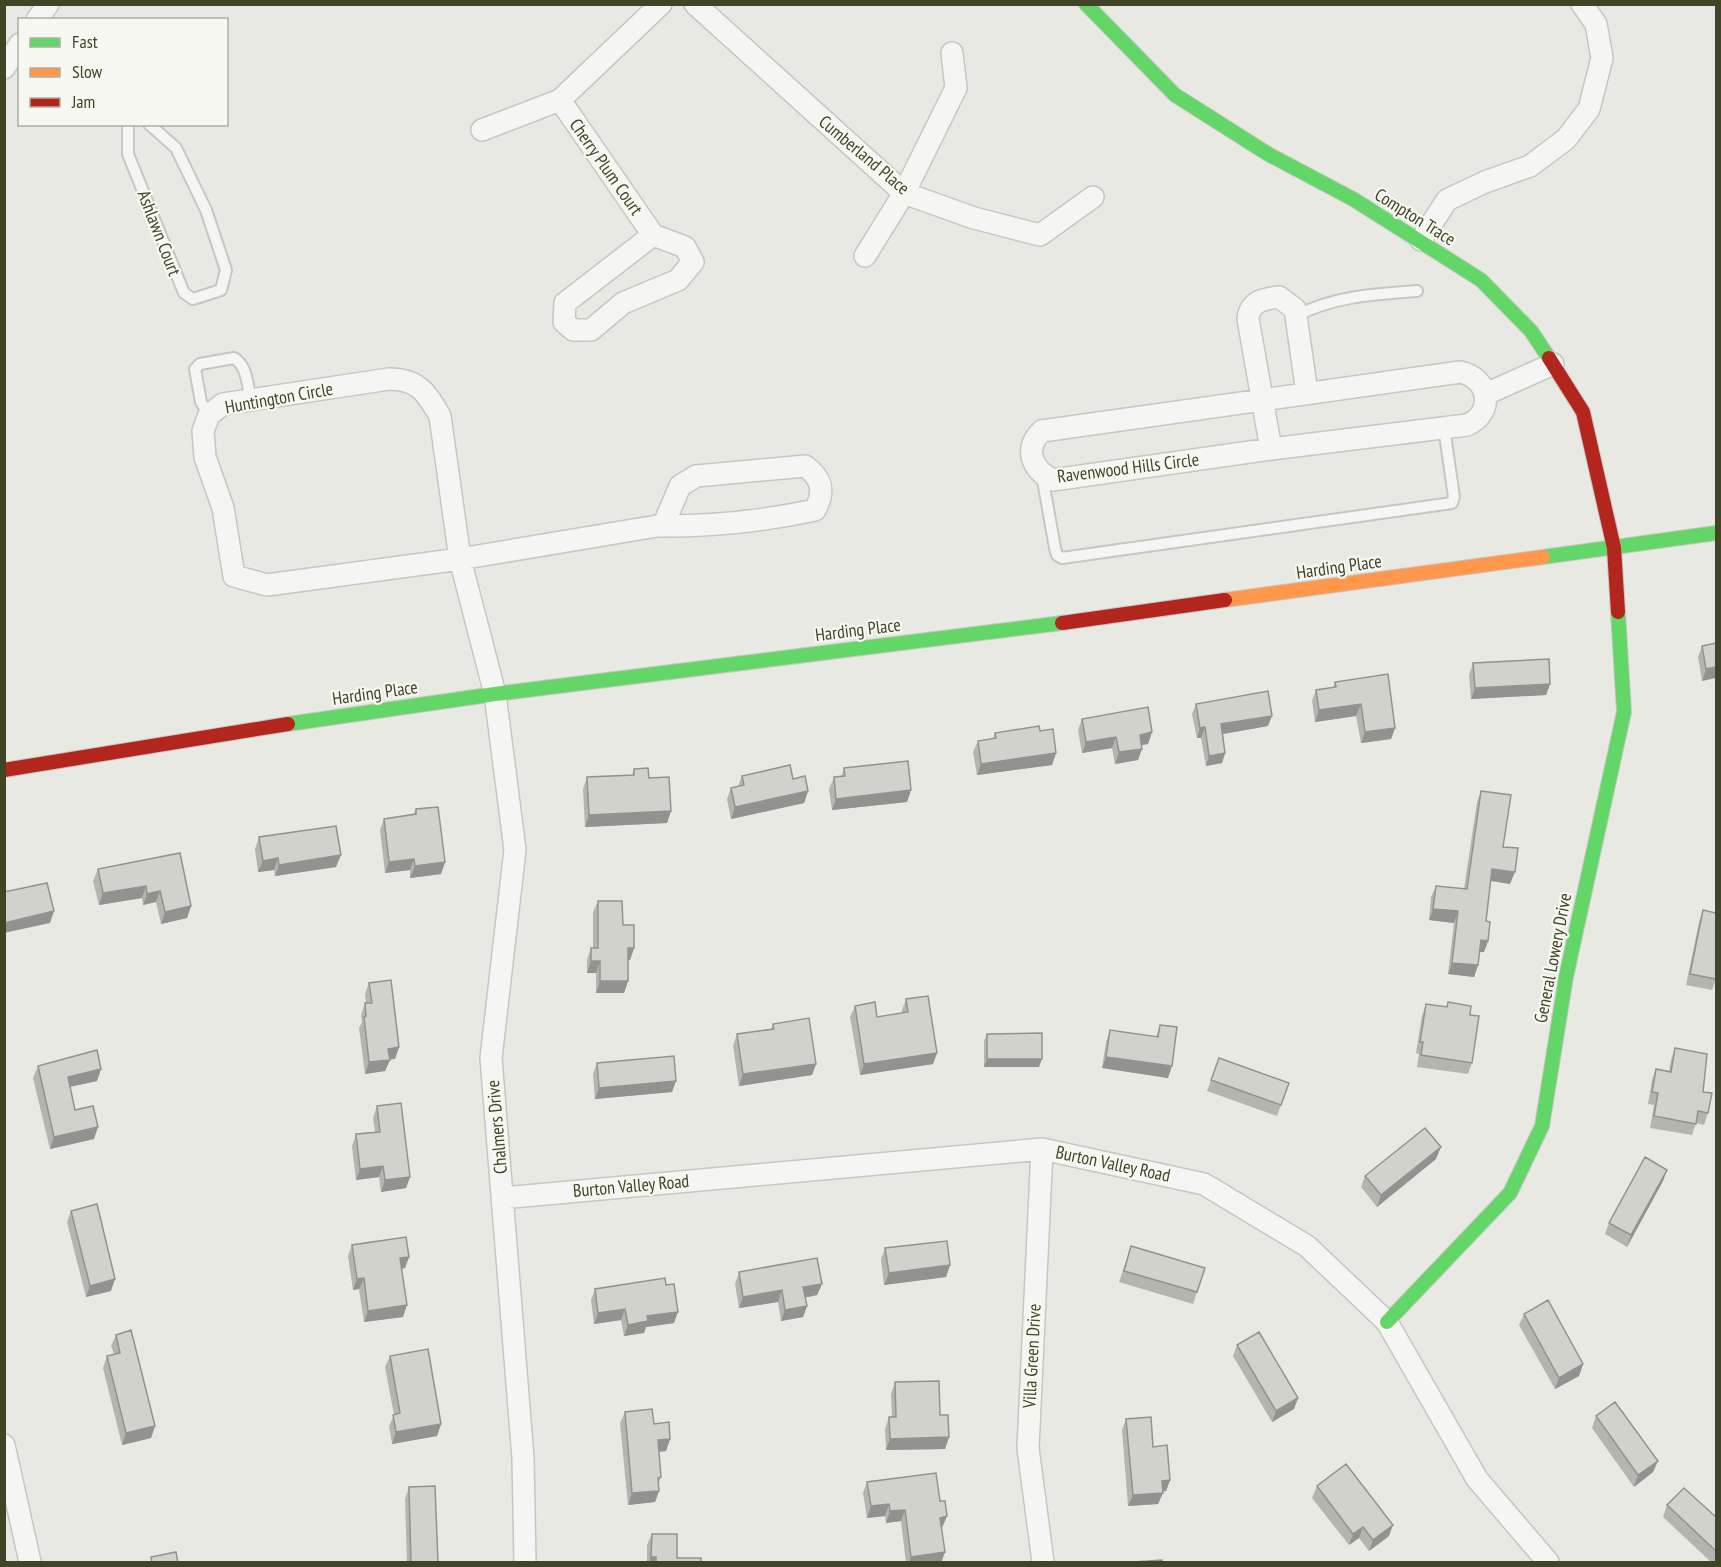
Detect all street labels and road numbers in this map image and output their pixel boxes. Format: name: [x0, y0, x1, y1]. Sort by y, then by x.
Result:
street label: Cumberland Place: [814, 110, 914, 199]
street label: Cherry Plum Court: [565, 114, 648, 220]
street label: Compton Trace: [1371, 183, 1460, 250]
street label: Ashlawn Court: [133, 187, 186, 279]
street label: Huntington Circle: [223, 377, 335, 418]
street label: Ravenwood Hills Circle: [1056, 447, 1200, 488]
street label: Harding Place: [1295, 549, 1383, 584]
street label: Harding Place: [814, 613, 902, 646]
street label: Harding Place: [331, 675, 419, 710]
street label: General Lowery Drive: [1529, 891, 1576, 1025]
street label: Chalmers Drive: [481, 1079, 512, 1175]
street label: Burton Valley Road: [1054, 1140, 1173, 1187]
street label: Burton Valley Road: [572, 1169, 690, 1202]
street label: Villa Green Drive: [1017, 1303, 1046, 1410]

